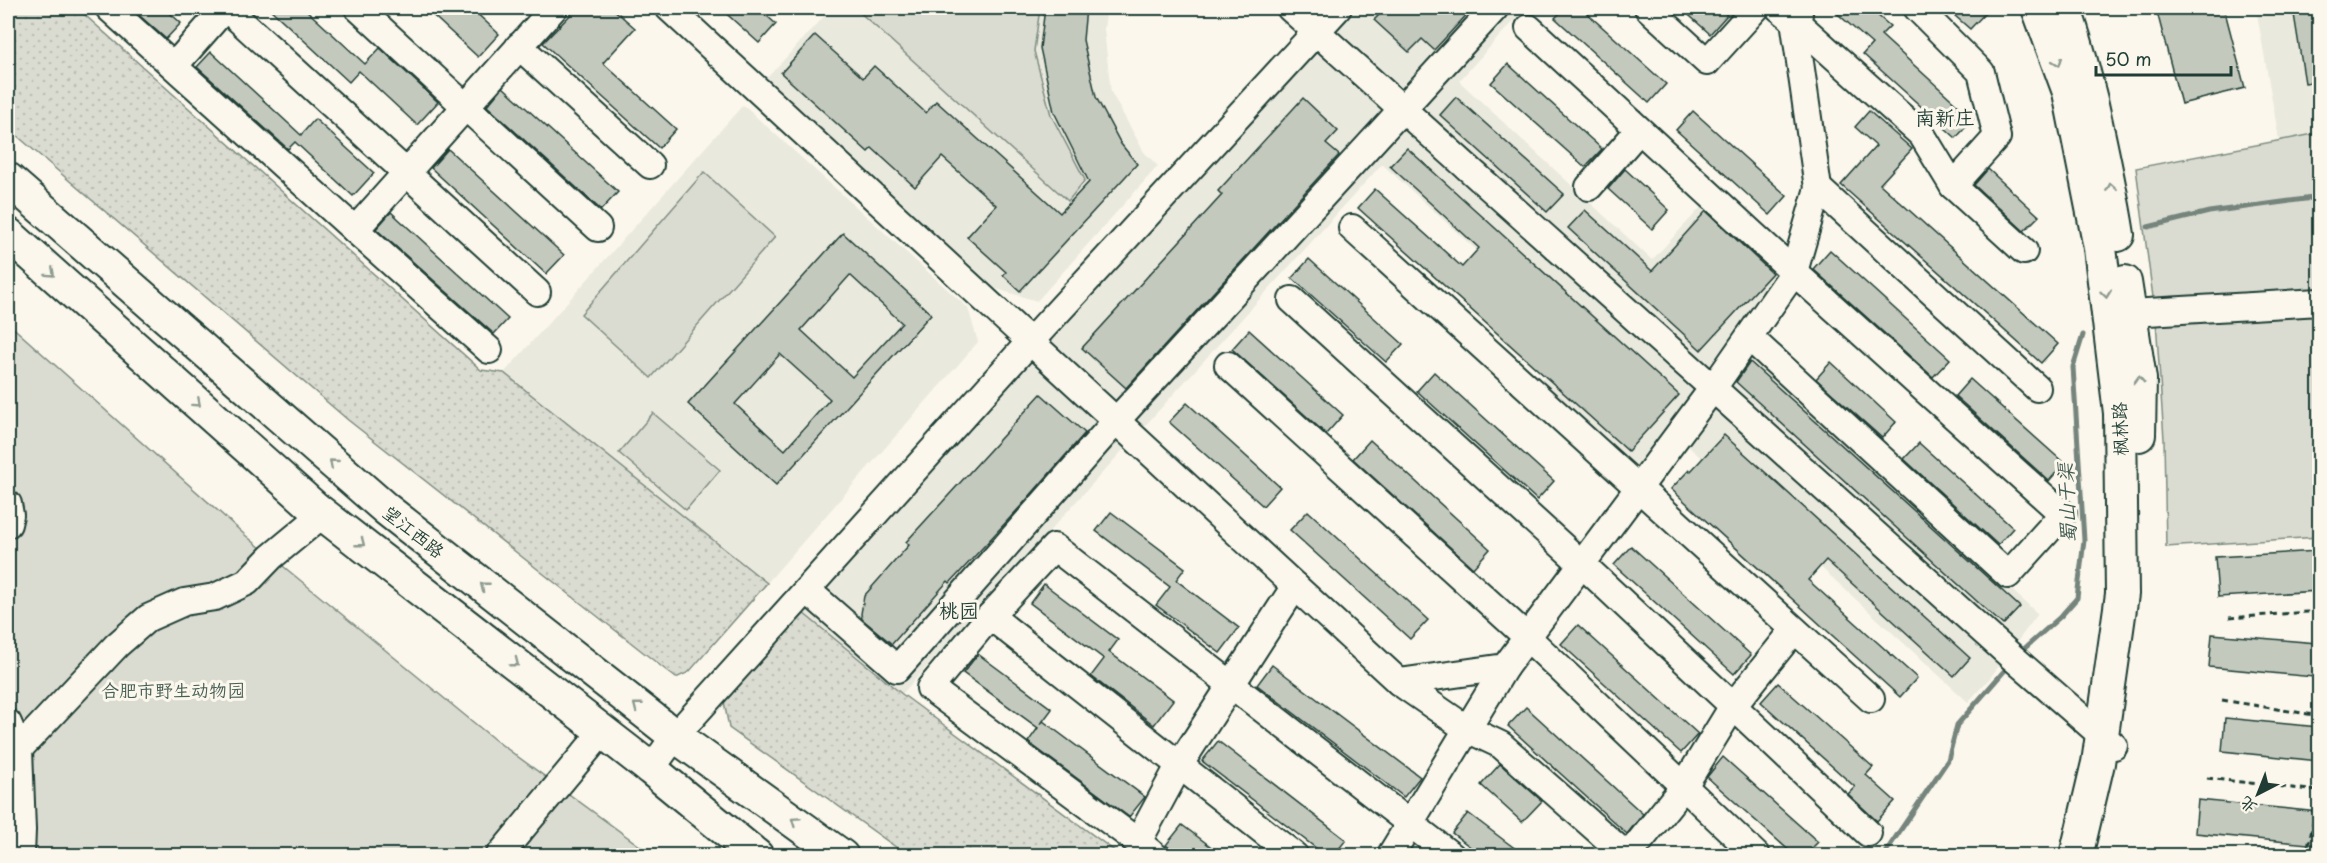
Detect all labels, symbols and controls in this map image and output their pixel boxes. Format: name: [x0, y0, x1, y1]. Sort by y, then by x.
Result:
scale bar: [2096, 39, 2231, 77]
text: 50 m: [2105, 45, 2152, 72]
one-way arrow: [2051, 56, 2063, 67]
district label: 南新庄: [1915, 102, 1975, 132]
one-way arrow: [2105, 183, 2117, 192]
one-way arrow: [44, 266, 55, 277]
one-way arrow: [2099, 289, 2112, 299]
one-way arrow: [2133, 376, 2146, 385]
one-way arrow: [190, 396, 201, 407]
street label: 枫林路: [2105, 402, 2133, 456]
one-way arrow: [329, 459, 340, 470]
water label: 蜀山干渠: [2050, 461, 2082, 543]
street label: 望江西路: [377, 498, 451, 564]
one-way arrow: [354, 536, 365, 547]
one-way arrow: [480, 582, 491, 593]
district label: 桃园: [939, 595, 979, 625]
one-way arrow: [508, 655, 519, 666]
park label: 合肥市野生动物园: [101, 676, 245, 703]
one-way arrow: [633, 702, 644, 713]
north arrow: [2228, 764, 2288, 824]
text: 北: [2233, 792, 2261, 820]
one-way arrow: [791, 817, 802, 828]

